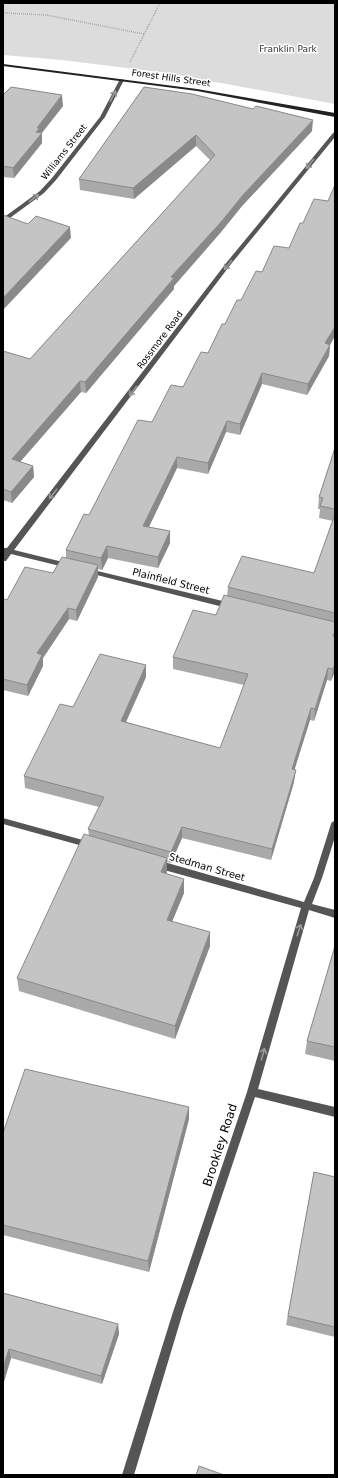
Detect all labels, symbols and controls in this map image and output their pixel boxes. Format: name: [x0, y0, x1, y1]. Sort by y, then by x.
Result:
park label: Franklin Park: [259, 44, 318, 54]
street label: Forest Hills Street: [131, 68, 212, 89]
one-way arrow: [110, 90, 118, 102]
street label: Williams Street: [39, 122, 89, 182]
one-way arrow: [306, 159, 315, 170]
one-way arrow: [29, 194, 40, 202]
one-way arrow: [224, 260, 232, 271]
street label: Rossmore Road: [135, 309, 185, 371]
one-way arrow: [129, 386, 137, 397]
one-way arrow: [49, 488, 58, 499]
street label: Plainfield Street: [131, 566, 211, 596]
street label: Stedman Street: [168, 851, 246, 883]
one-way arrow: [296, 923, 303, 936]
one-way arrow: [260, 1048, 267, 1061]
street label: Brookley Road: [200, 1102, 240, 1188]

